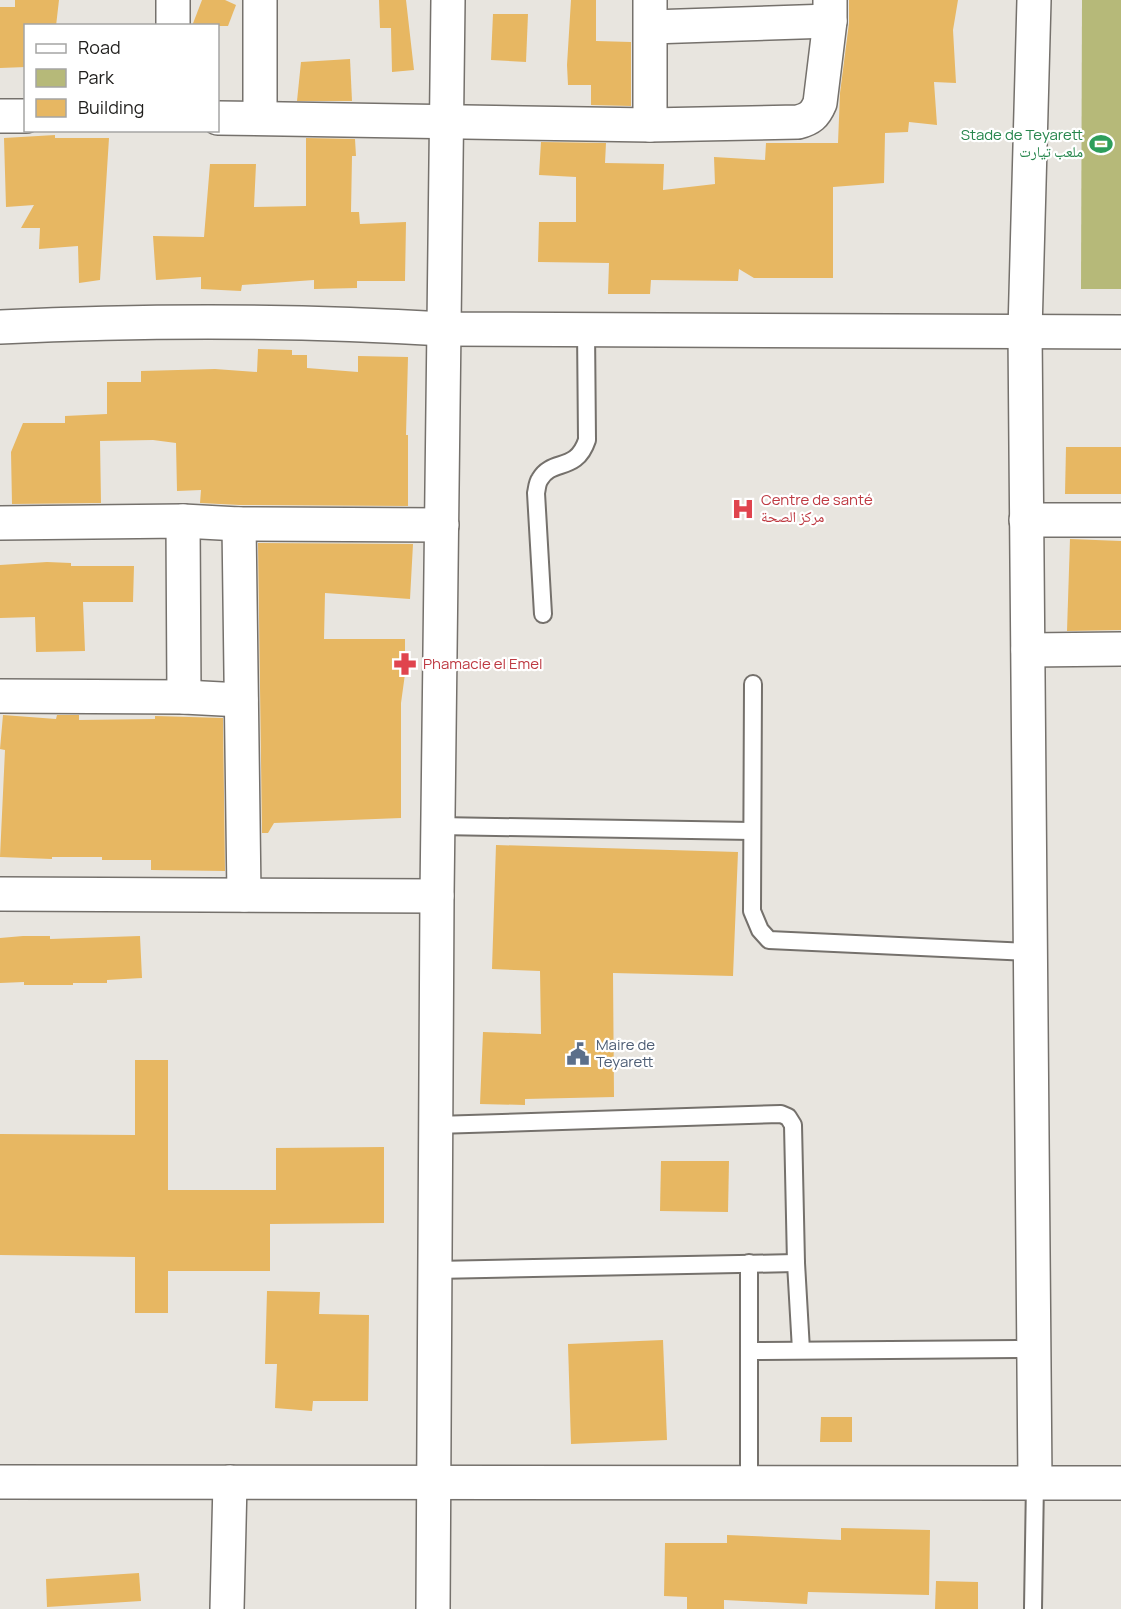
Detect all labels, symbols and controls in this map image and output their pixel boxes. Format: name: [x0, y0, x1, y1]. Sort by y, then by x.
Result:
legend: [24, 24, 219, 132]
text: Road: [78, 35, 121, 59]
text: Park: [78, 65, 115, 89]
text: Building: [78, 95, 144, 119]
place label: Stade de Teyarett ملعب تيارت: [961, 124, 1083, 162]
sports icon: Stade de Teyarett ملعب تيارت: [1088, 131, 1114, 157]
place label: Centre de santé مركز الصحة: [761, 489, 873, 527]
hospital icon: Centre de santé مركز الصحة: [730, 496, 756, 522]
pharmacy icon: Phamacie el Emel: [392, 651, 418, 677]
place label: Phamacie el Emel: [423, 653, 542, 674]
place label: Maire de Teyarett: [596, 1034, 655, 1072]
public building icon: Maire de Teyarett: [565, 1041, 591, 1067]

